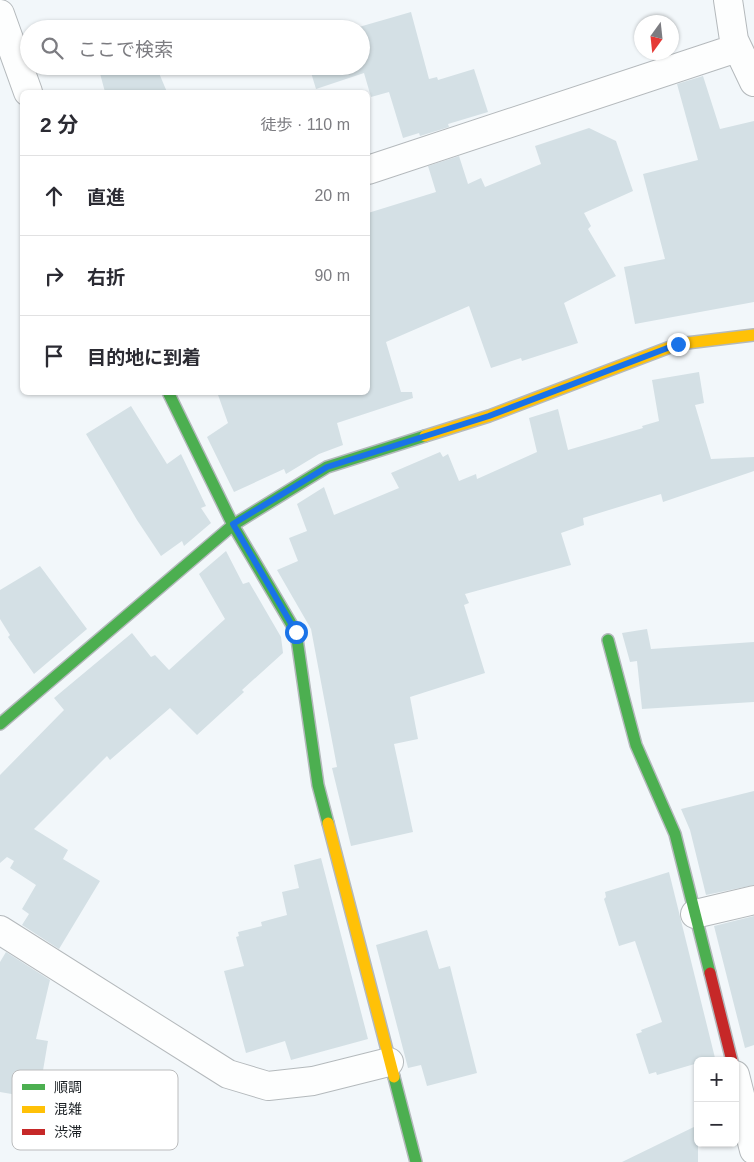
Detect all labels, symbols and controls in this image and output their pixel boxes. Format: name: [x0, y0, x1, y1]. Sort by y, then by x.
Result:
north arrow: [634, 15, 679, 60]
search box: [20, 20, 370, 75]
icon: search: [38, 34, 66, 62]
text: ここで検索: [78, 39, 173, 60]
text: 2 分: [40, 113, 79, 136]
text: 徒歩 · 110 m: [260, 116, 350, 133]
icon: ahead: [40, 182, 68, 210]
text: 直進: [87, 187, 125, 208]
text: 20 m: [314, 187, 350, 204]
icon: right: [40, 262, 68, 290]
text: 右折: [87, 267, 125, 288]
text: 90 m: [314, 267, 350, 284]
route end: [667, 333, 690, 356]
icon: arrive: [40, 342, 68, 370]
text: 目的地に到着: [87, 347, 201, 368]
route start: [285, 621, 308, 644]
map controls: [694, 1057, 739, 1147]
button: +: [694, 1057, 739, 1102]
legend: [12, 1070, 178, 1150]
text: 順調: [54, 1079, 82, 1095]
text: 混雑: [54, 1101, 82, 1117]
button: −: [694, 1102, 739, 1147]
text: 渋滞: [54, 1124, 82, 1140]

